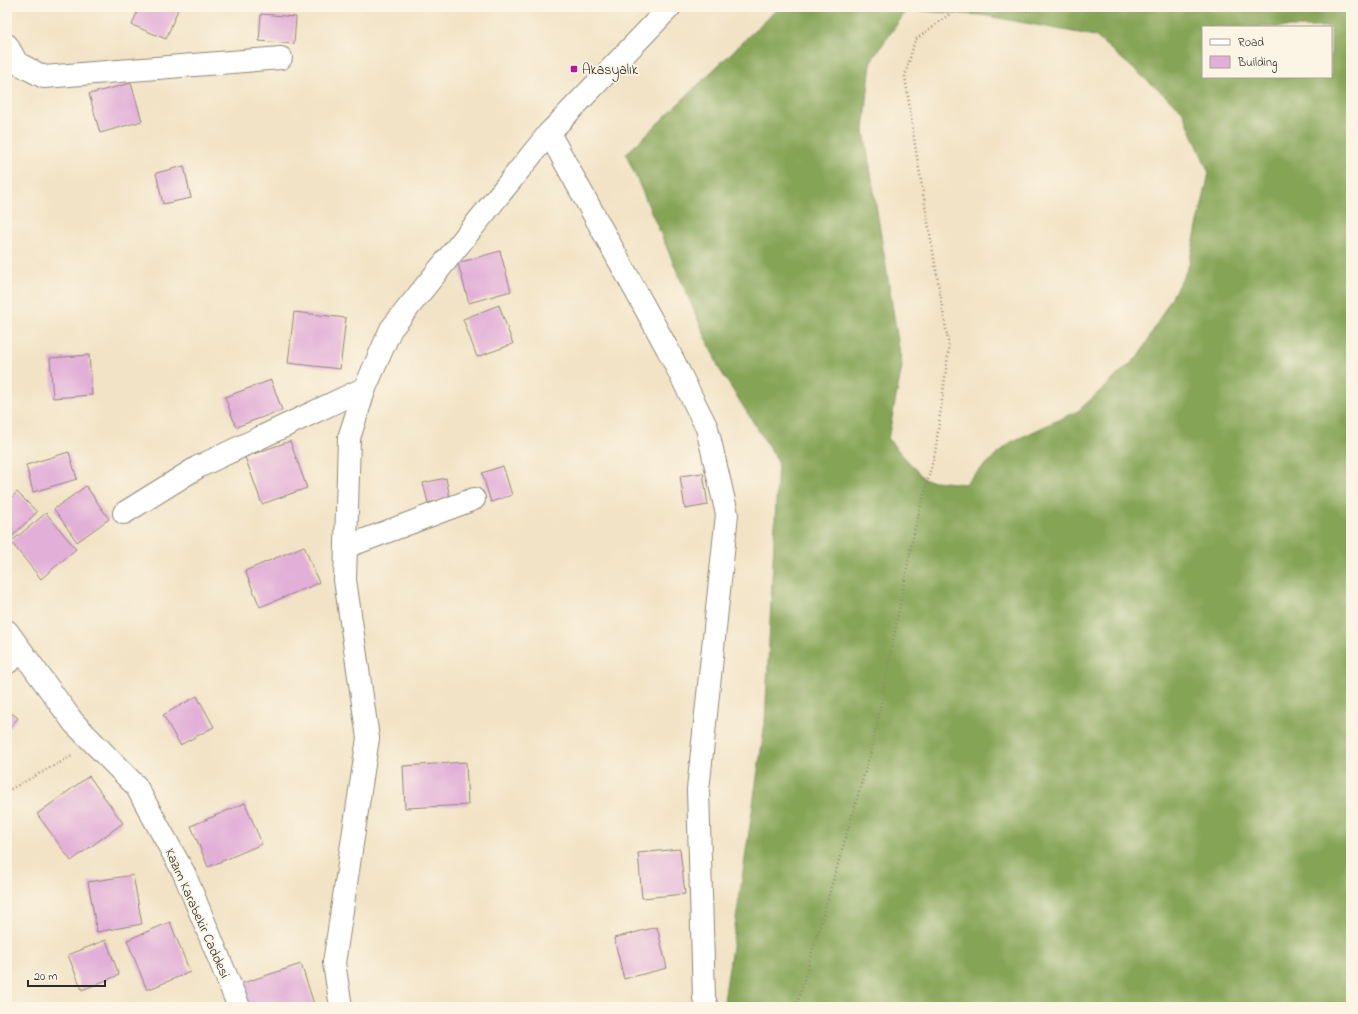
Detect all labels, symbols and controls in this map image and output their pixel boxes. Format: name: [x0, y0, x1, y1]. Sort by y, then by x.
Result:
legend: [1202, 26, 1332, 78]
text: Road: [1238, 34, 1264, 52]
text: Building: [1237, 54, 1277, 73]
place label: Akasyalık: [582, 60, 639, 82]
marker: Akasyalık: [569, 64, 579, 74]
street label: Kazım Karabekir Caddesi: [158, 845, 235, 982]
scale bar: [28, 962, 105, 988]
text: 20 m: [34, 968, 57, 986]

